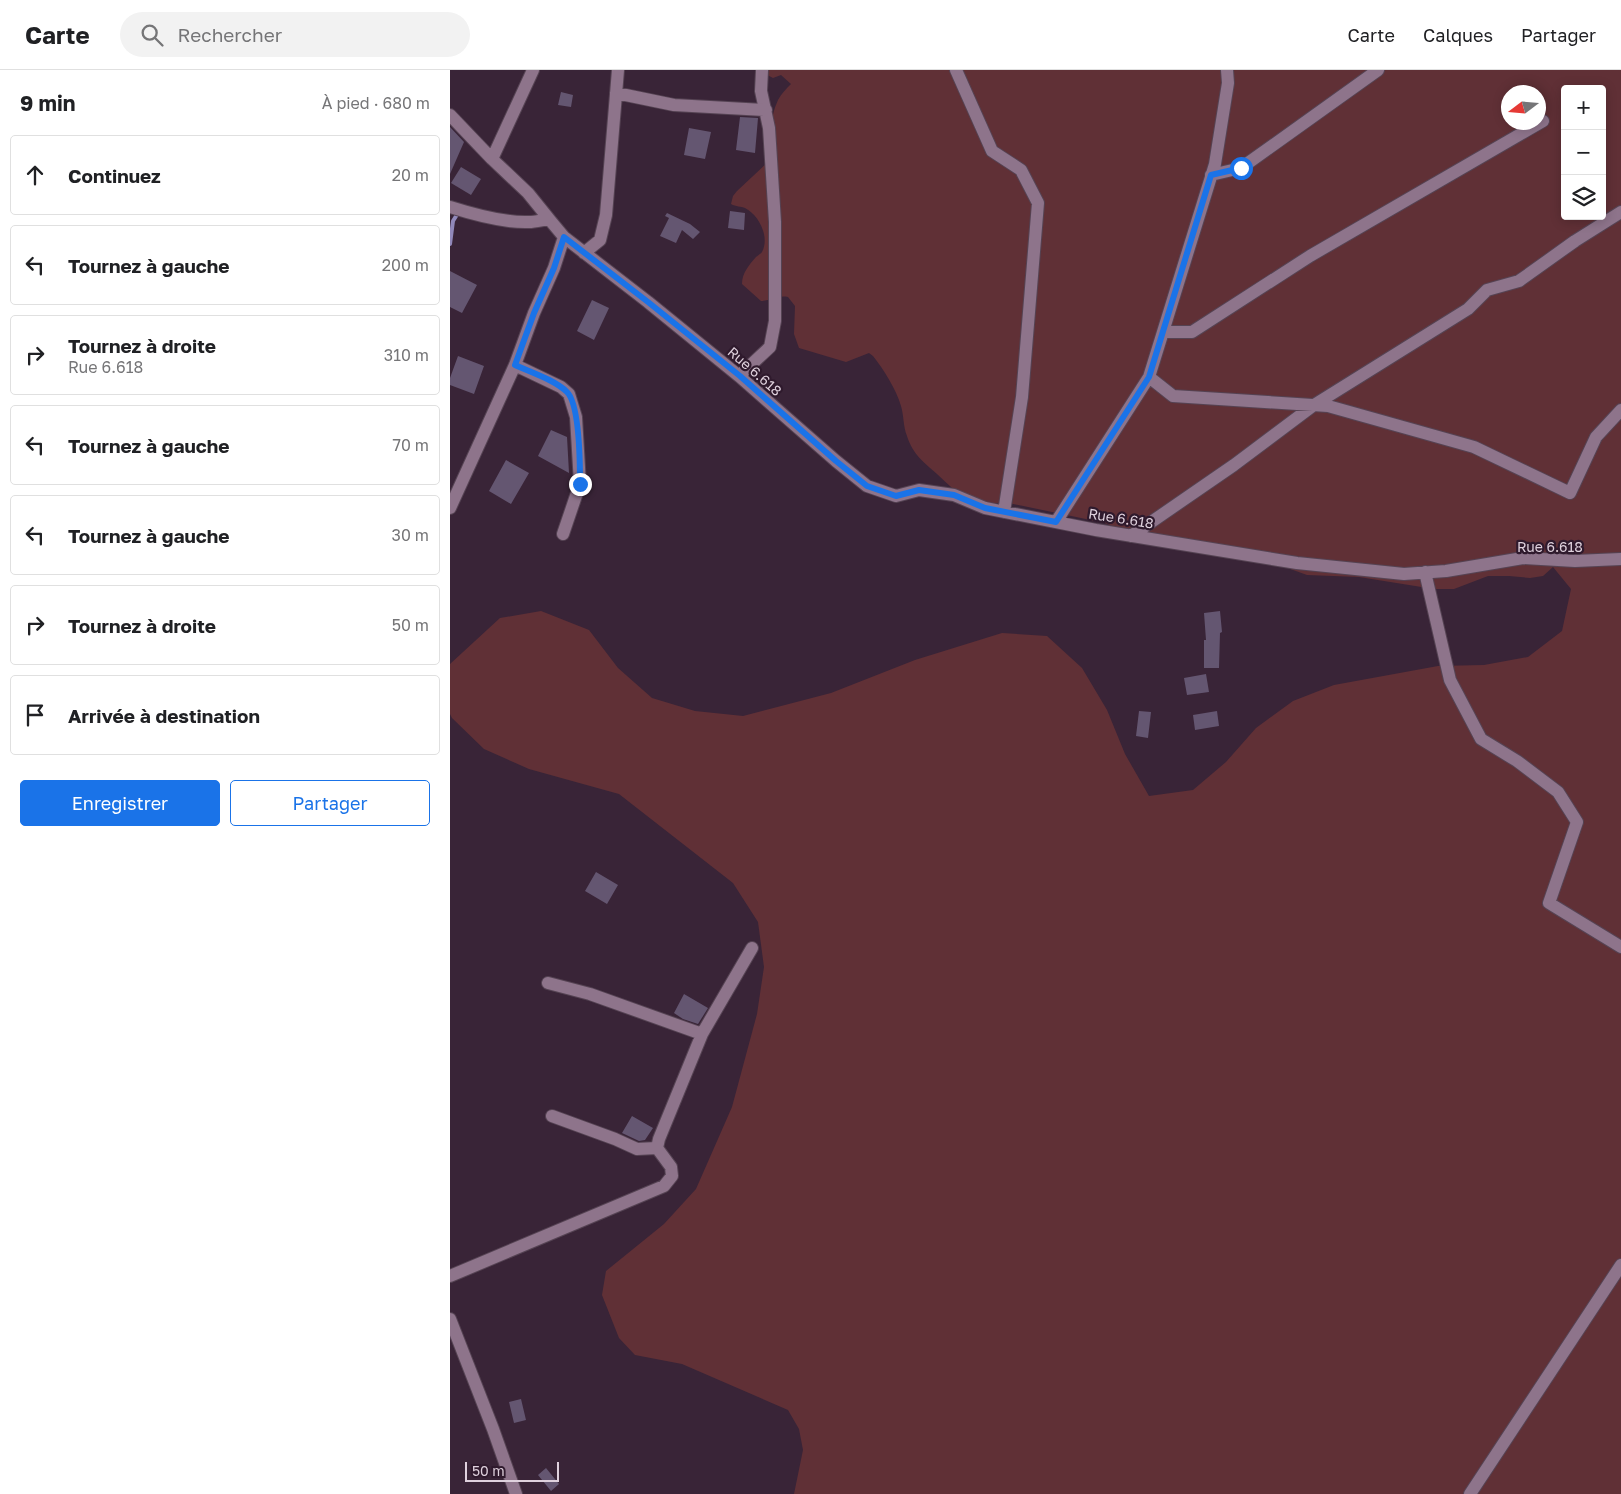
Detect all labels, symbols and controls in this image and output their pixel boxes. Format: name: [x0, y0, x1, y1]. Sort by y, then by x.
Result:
search box: [120, 12, 470, 57]
text: Carte: [25, 20, 90, 49]
icon: search: [138, 21, 166, 49]
text: Rechercher: [178, 23, 282, 46]
text: Carte: [1348, 24, 1395, 46]
text: Calques: [1423, 24, 1493, 46]
text: Partager: [1521, 24, 1596, 46]
north arrow: [1501, 85, 1546, 130]
map controls: [1561, 85, 1606, 220]
button: +: [1561, 85, 1606, 130]
text: 9 min: [20, 90, 75, 116]
text: À pied · 680 m: [322, 93, 430, 113]
button: −: [1561, 130, 1606, 175]
route start: [1230, 157, 1253, 180]
icon: ahead: [21, 161, 49, 189]
text: Continuez: [68, 164, 161, 187]
text: 20 m: [392, 165, 429, 185]
button: layers: [1561, 175, 1606, 220]
icon: left: [21, 251, 49, 279]
text: Tournez à gauche: [68, 254, 229, 277]
text: 200 m: [382, 255, 429, 275]
text: Tournez à droite: [68, 334, 216, 357]
icon: right: [21, 341, 49, 369]
street label: Rue 6.618: [725, 343, 785, 399]
text: 310 m: [384, 345, 429, 365]
text: Rue 6.618: [68, 357, 143, 377]
icon: left: [21, 431, 49, 459]
text: Tournez à gauche: [68, 434, 229, 457]
text: 70 m: [392, 435, 429, 455]
route end: [569, 473, 592, 496]
street label: Rue 6.618: [1087, 504, 1155, 532]
icon: left: [21, 521, 49, 549]
text: Tournez à gauche: [68, 524, 229, 547]
text: 30 m: [392, 525, 429, 545]
street label: Rue 6.618: [1517, 538, 1583, 555]
icon: right: [21, 611, 49, 639]
text: Tournez à droite: [68, 614, 216, 637]
text: 50 m: [392, 615, 429, 635]
icon: arrive: [21, 701, 49, 729]
text: Arrivée à destination: [68, 704, 260, 727]
button: Enregistrer: [20, 780, 220, 826]
button: Partager: [230, 780, 430, 826]
scale bar: [465, 1459, 559, 1482]
text: 50 m: [472, 1462, 505, 1479]

